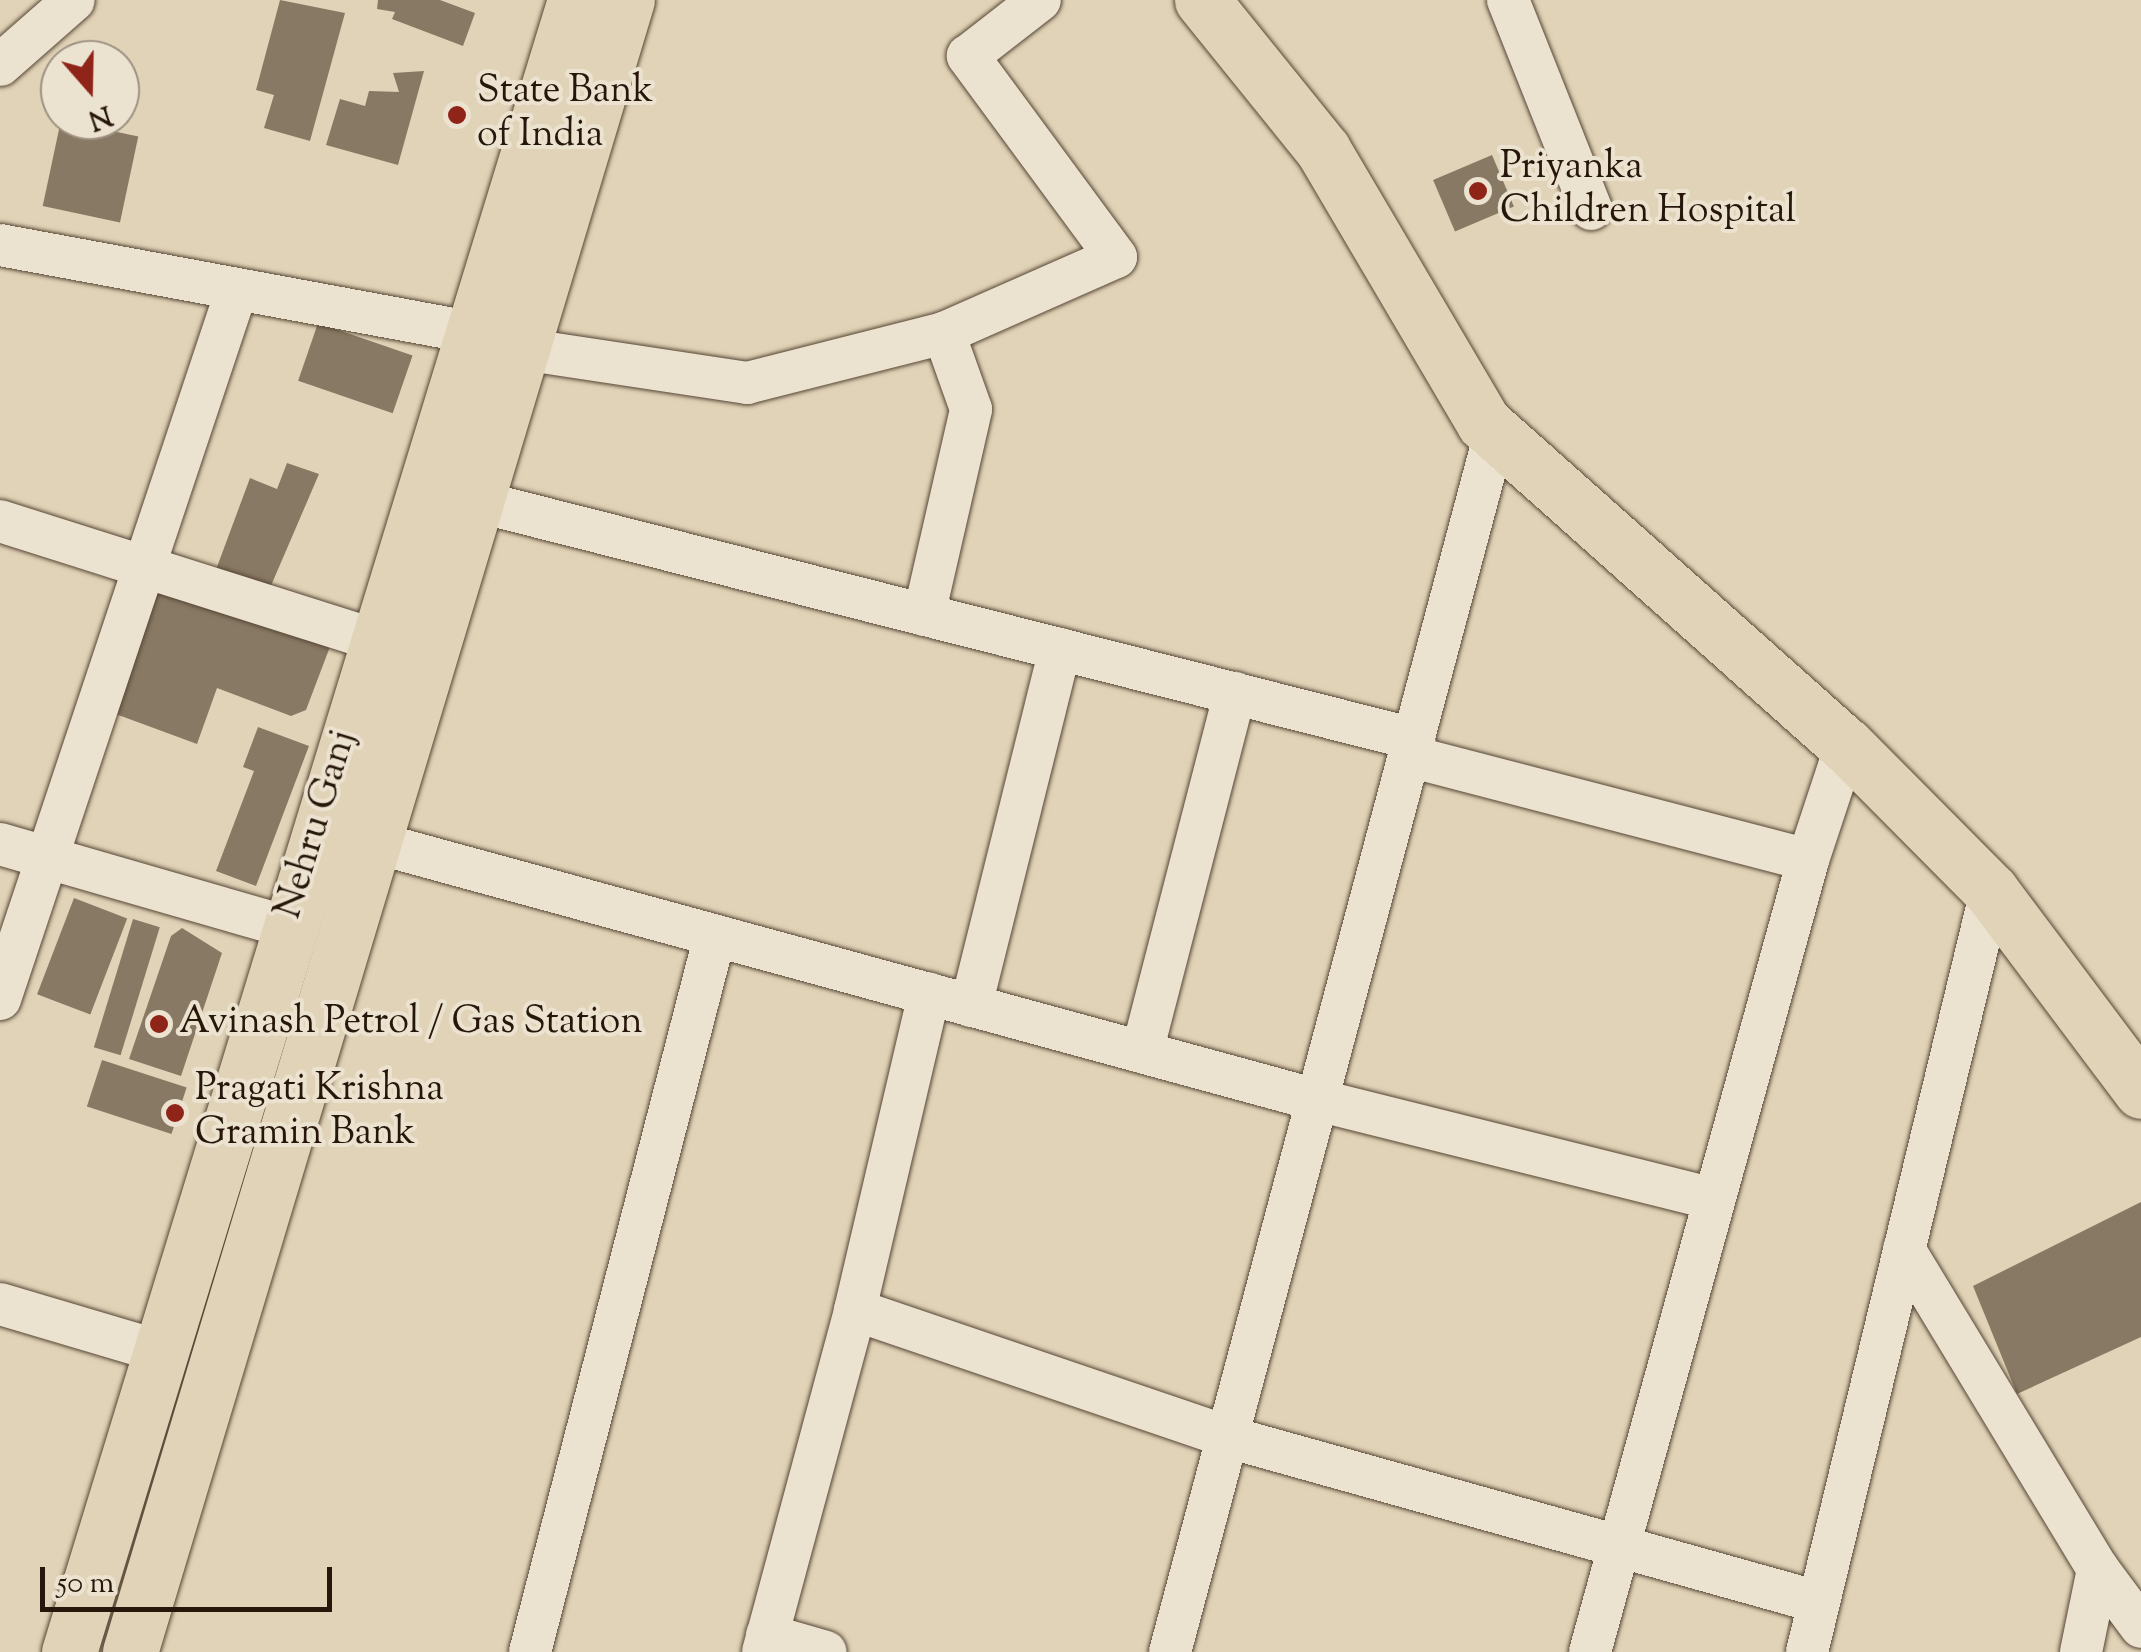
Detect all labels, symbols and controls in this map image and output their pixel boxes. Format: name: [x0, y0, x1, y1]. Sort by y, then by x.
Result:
north arrow: [40, 40, 140, 140]
place label: State Bank of India: [477, 70, 653, 160]
text: N: [82, 94, 117, 139]
marker: State Bank of India: [446, 104, 468, 126]
place label: Priyanka Children Hospital: [1500, 146, 1796, 235]
marker: Priyanka Children Hospital: [1465, 178, 1491, 204]
street label: Nehru Ganj: [268, 725, 368, 925]
place label: Avinash Petrol / Gas Station: [179, 1001, 643, 1047]
marker: Avinash Petrol / Gas Station: [148, 1013, 170, 1035]
place label: Pragati Krishna Gramin Bank: [195, 1068, 444, 1158]
marker: Pragati Krishna Gramin Bank: [164, 1102, 186, 1124]
scale bar: [45, 1547, 338, 1609]
text: 50 m: [57, 1563, 114, 1606]

